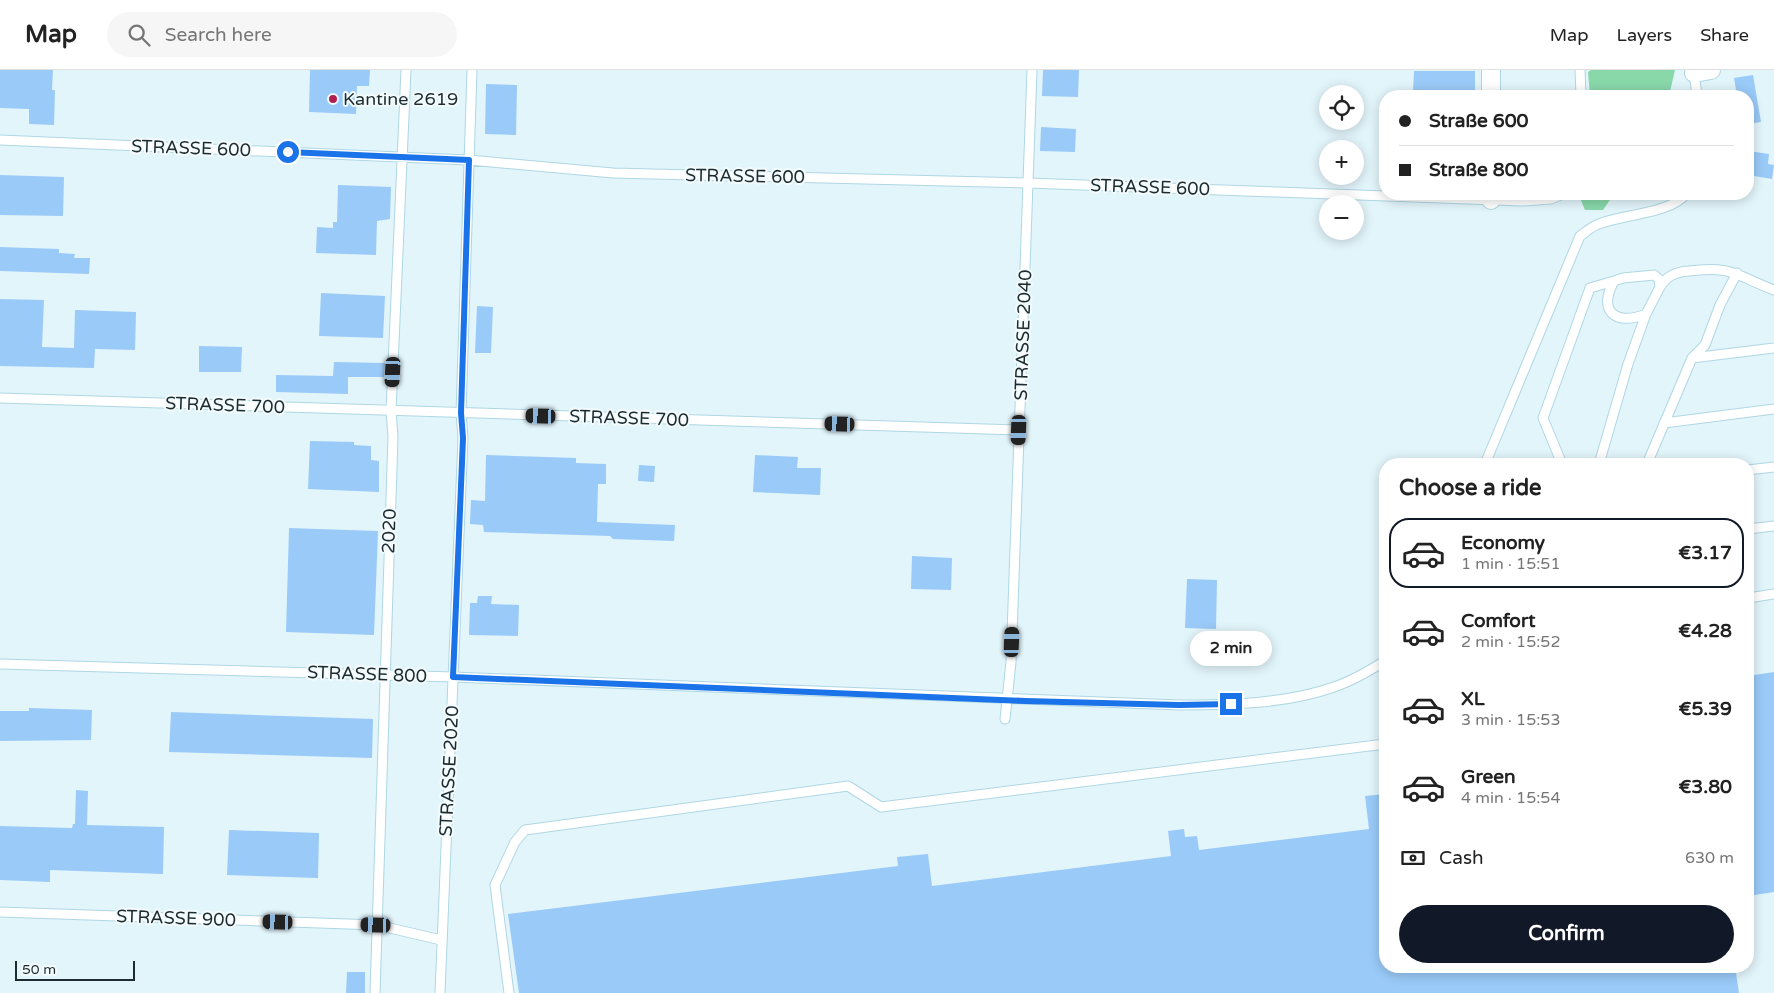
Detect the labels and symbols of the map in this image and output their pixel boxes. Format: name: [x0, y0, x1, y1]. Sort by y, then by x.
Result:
place label: Kantine 2619: [343, 88, 458, 110]
marker: Kantine 2619: [327, 93, 339, 105]
street label: STRASSE 600: [131, 135, 251, 161]
route start: [277, 141, 299, 163]
street label: STRASSE 600: [685, 164, 805, 188]
street label: STRASSE 600: [1090, 174, 1210, 200]
street label: STRASSE 2040: [1010, 269, 1036, 401]
car: [384, 357, 401, 387]
street label: STRASSE 700: [165, 392, 285, 418]
street label: STRASSE 700: [569, 405, 689, 431]
car: [525, 408, 556, 424]
car: [1010, 415, 1027, 445]
car: [824, 416, 855, 432]
street label: 2020: [377, 508, 401, 554]
car: [1003, 627, 1020, 657]
callout: 2 min: [1190, 632, 1272, 666]
street label: STRASSE 800: [307, 661, 427, 687]
route end: [1220, 693, 1242, 715]
street label: STRASSE 2020: [435, 705, 463, 837]
street label: STRASSE 900: [116, 905, 236, 931]
car: [262, 914, 293, 930]
car: [360, 917, 391, 933]
scale bar: [15, 958, 135, 981]

